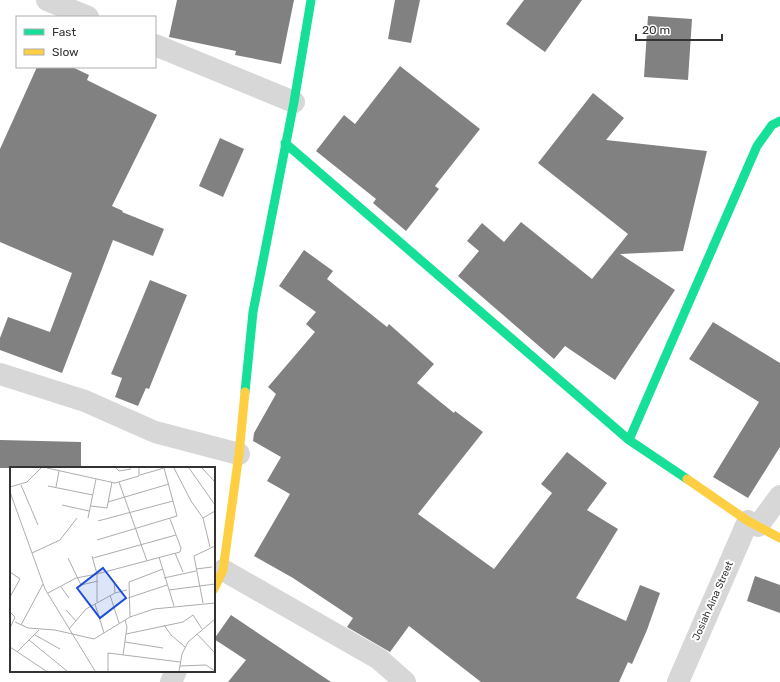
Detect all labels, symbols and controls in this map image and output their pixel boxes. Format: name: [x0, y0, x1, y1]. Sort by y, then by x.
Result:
legend: [16, 16, 156, 68]
scale bar: [636, 16, 722, 42]
text: 20 m: [642, 23, 670, 37]
text: Fast: [52, 25, 76, 39]
text: Slow: [52, 45, 79, 59]
inset map: [10, 467, 215, 672]
street label: Josiah Aina Street: [690, 559, 736, 642]

